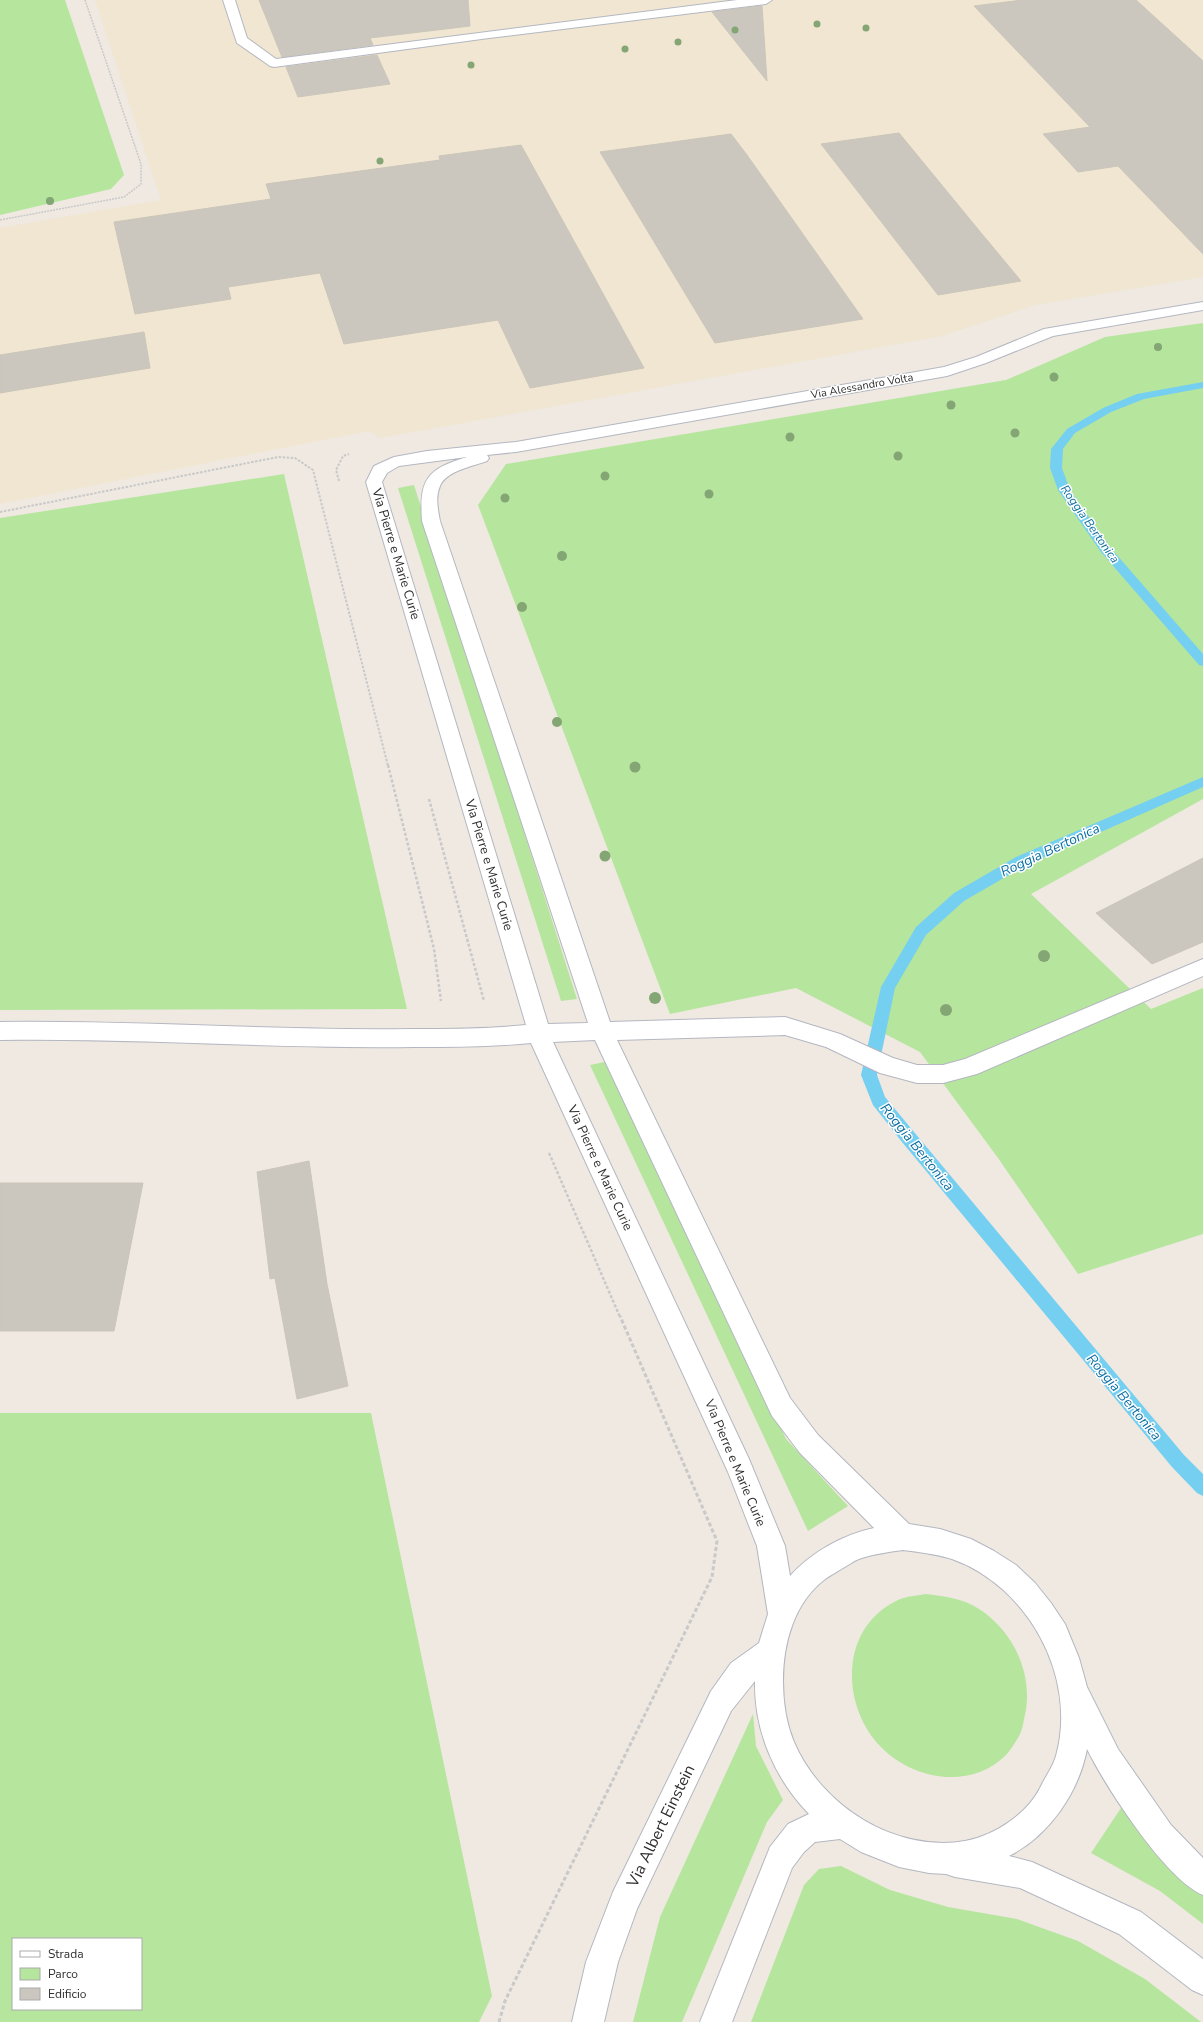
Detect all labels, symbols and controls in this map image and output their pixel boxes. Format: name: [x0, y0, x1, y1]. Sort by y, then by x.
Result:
street label: Via Alessandro Volta: [809, 370, 914, 403]
water label: Roggia Bertonica: [1057, 482, 1123, 566]
street label: Via Pierre e Marie Curie: [367, 485, 425, 622]
street label: Via Pierre e Marie Curie: [460, 796, 518, 933]
water label: Roggia Bertonica: [997, 819, 1103, 881]
water label: Roggia Bertonica: [876, 1099, 958, 1195]
street label: Via Pierre e Marie Curie: [563, 1101, 637, 1234]
water label: Roggia Bertonica: [1082, 1350, 1166, 1444]
street label: Via Pierre e Marie Curie: [700, 1396, 770, 1529]
street label: Via Albert Einstein: [621, 1761, 700, 1892]
legend: [12, 1938, 142, 2010]
text: Strada: [48, 1946, 84, 1962]
text: Parco: [48, 1966, 78, 1982]
text: Edificio: [48, 1986, 87, 2002]

